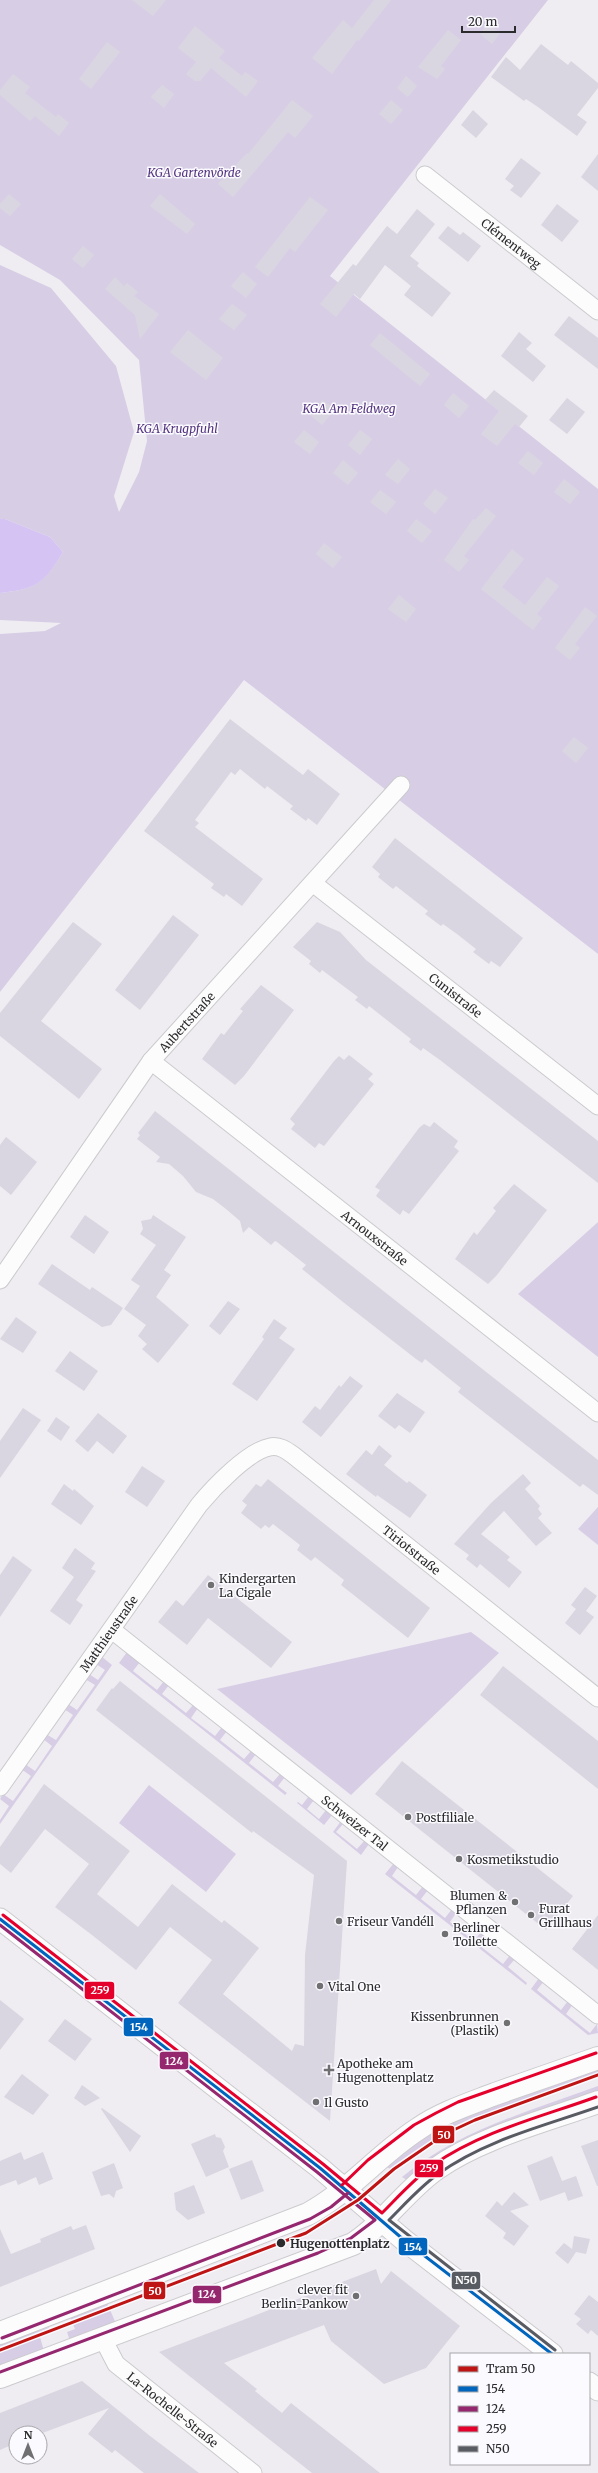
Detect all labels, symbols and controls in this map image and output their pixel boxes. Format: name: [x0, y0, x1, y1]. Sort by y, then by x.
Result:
scale bar: [462, 8, 515, 34]
text: 20 m: [468, 14, 497, 29]
park label: KGA Gartenvörde: [146, 165, 241, 180]
street label: Clémentweg: [478, 215, 545, 272]
park label: KGA Am Feldweg: [301, 401, 396, 416]
park label: KGA Krugpfuhl: [135, 421, 218, 436]
street label: Cunistraße: [426, 969, 486, 1020]
street label: Aubertstraße: [155, 988, 218, 1056]
street label: Arnouxstraße: [338, 1206, 411, 1268]
street label: Tiriotstraße: [380, 1522, 444, 1577]
place label: Kindergarten La Cigale: [219, 1571, 296, 1600]
marker: Kindergarten La Cigale: [206, 1580, 216, 1590]
street label: Matthieustraße: [76, 1592, 140, 1674]
street label: Schweizer Tal: [319, 1792, 391, 1854]
place label: Postfiliale: [416, 1810, 474, 1825]
marker: Postfiliale: [403, 1812, 413, 1822]
place label: Kosmetikstudio: [467, 1852, 559, 1867]
marker: Kosmetikstudio: [454, 1854, 464, 1864]
place label: Blumen & Pflanzen: [450, 1888, 507, 1917]
marker: Blumen & Pflanzen: [510, 1897, 520, 1907]
place label: Furat Grillhaus: [539, 1901, 592, 1930]
marker: Furat Grillhaus: [526, 1910, 536, 1920]
place label: Friseur Vandéll: [347, 1914, 434, 1929]
marker: Friseur Vandéll: [334, 1916, 344, 1926]
place label: Berliner Toilette: [453, 1920, 501, 1949]
marker: Berliner Toilette: [440, 1929, 450, 1939]
place label: Vital One: [327, 1979, 380, 1994]
line badge: 259: [84, 1981, 115, 2000]
marker: Vital One: [315, 1981, 325, 1991]
text: 259: [90, 1983, 110, 1997]
place label: Kissenbrunnen (Plastik): [410, 2009, 499, 2038]
line badge: 154: [123, 2017, 154, 2037]
marker: Kissenbrunnen (Plastik): [502, 2018, 512, 2028]
text: 154: [130, 2020, 148, 2034]
line badge: 124: [159, 2051, 189, 2070]
text: 124: [165, 2054, 183, 2068]
place label: Apotheke am Hugenottenplatz: [336, 2056, 434, 2085]
marker: Apotheke am Hugenottenplatz: [324, 2065, 334, 2075]
place label: Il Gusto: [324, 2095, 369, 2110]
marker: Il Gusto: [311, 2097, 321, 2107]
line badge: 50: [432, 2125, 455, 2144]
text: 50: [437, 2128, 451, 2142]
line badge: 259: [414, 2159, 444, 2178]
text: 259: [419, 2161, 439, 2175]
place label: Hugenottenplatz: [290, 2236, 390, 2251]
marker: Hugenottenplatz: [275, 2237, 287, 2249]
line badge: 154: [398, 2237, 428, 2256]
text: 154: [404, 2240, 422, 2254]
line badge: N50: [451, 2271, 481, 2290]
text: N50: [455, 2273, 477, 2287]
line badge: 50: [143, 2281, 166, 2300]
place label: clever fit Berlin-Pankow: [261, 2282, 349, 2311]
text: 50: [148, 2284, 162, 2298]
line badge: 124: [192, 2285, 222, 2304]
text: 124: [198, 2287, 216, 2301]
marker: clever fit Berlin-Pankow: [351, 2291, 361, 2301]
legend: [450, 2353, 590, 2465]
text: Tram 50: [486, 2361, 536, 2376]
street label: La-Rochelle-Straße: [124, 2369, 222, 2450]
text: 154: [486, 2381, 506, 2396]
text: 124: [486, 2401, 506, 2416]
text: 259: [486, 2421, 507, 2436]
north arrow: [8, 2425, 48, 2465]
text: N: [24, 2428, 33, 2442]
text: N50: [486, 2441, 510, 2456]

